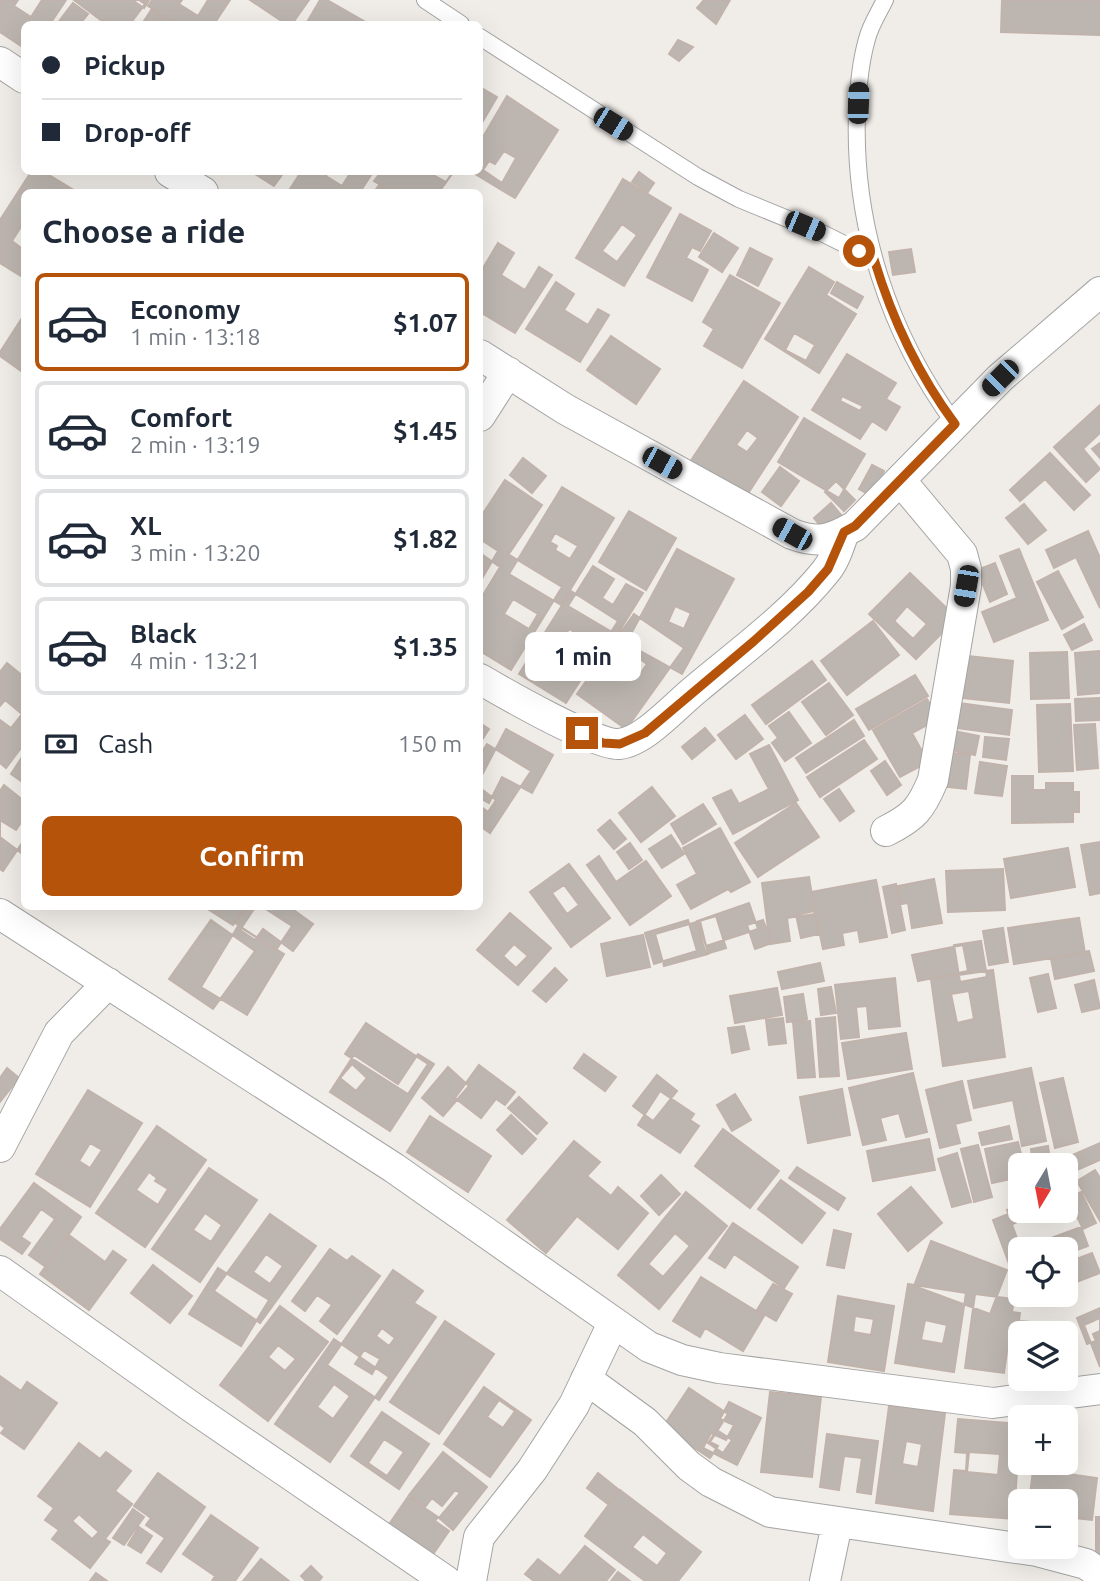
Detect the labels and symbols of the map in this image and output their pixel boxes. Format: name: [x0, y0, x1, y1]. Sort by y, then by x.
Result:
car: [847, 82, 870, 124]
car: [590, 104, 637, 144]
car: [782, 208, 829, 244]
route start: [843, 235, 875, 267]
car: [978, 356, 1023, 400]
car: [639, 444, 686, 482]
car: [769, 515, 816, 553]
car: [953, 563, 980, 609]
callout: 1 min: [524, 632, 640, 680]
route end: [566, 717, 598, 749]
north arrow: [1008, 1153, 1078, 1223]

